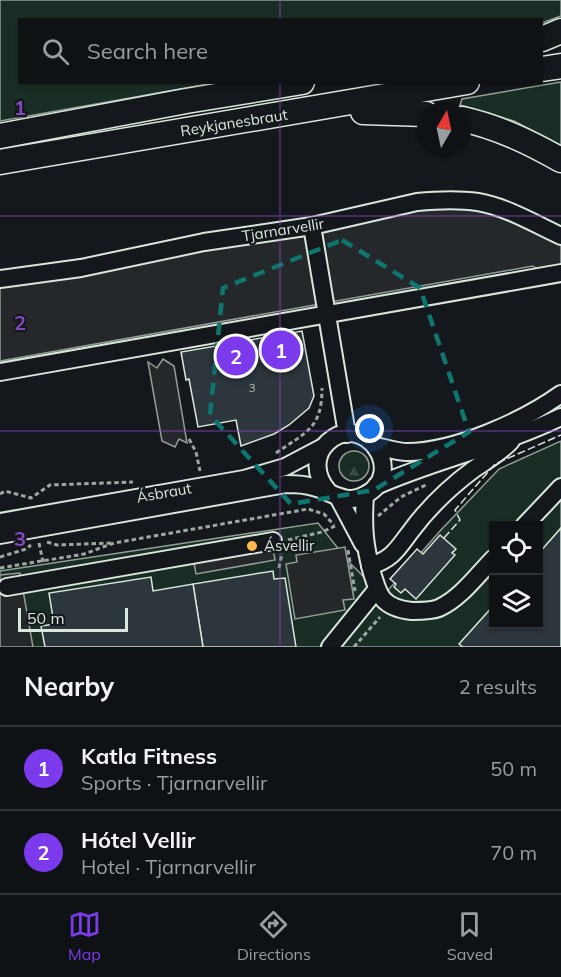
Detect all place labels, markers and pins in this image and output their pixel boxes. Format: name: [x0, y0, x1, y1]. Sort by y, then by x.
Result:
pin: 1: [262, 328, 300, 372]
pin: 2: [216, 334, 256, 378]
place label: Ásvellir: [264, 536, 315, 555]
marker: Ásvellir: [245, 539, 259, 553]

